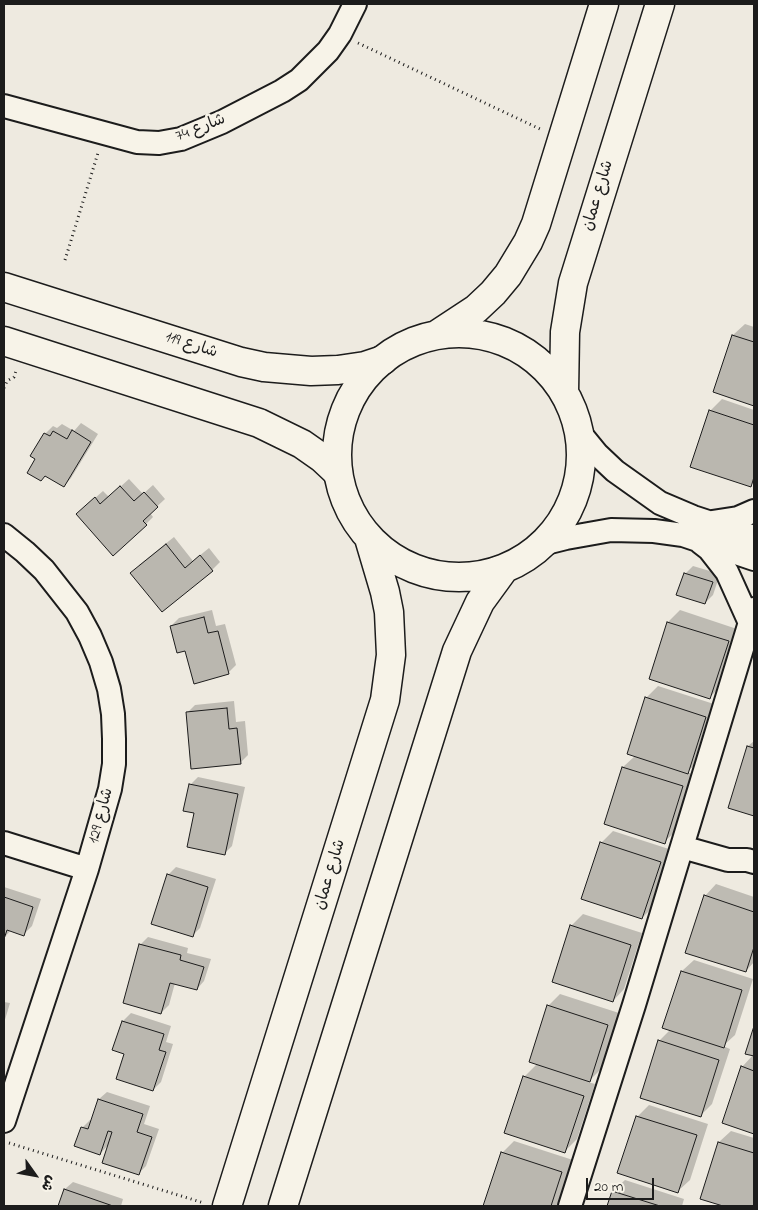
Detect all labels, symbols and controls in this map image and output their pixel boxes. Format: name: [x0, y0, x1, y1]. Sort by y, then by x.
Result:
street label: شارع 74: [173, 111, 229, 147]
street label: شارع عمان: [579, 158, 619, 234]
street label: شارع 119: [163, 329, 219, 363]
street label: شارع 129: [85, 786, 119, 846]
street label: شارع عمان: [311, 837, 351, 913]
north arrow: [10, 1150, 60, 1200]
scale bar: [588, 1168, 656, 1200]
text: ش: [35, 1171, 61, 1195]
text: 20 m: [594, 1176, 623, 1198]

